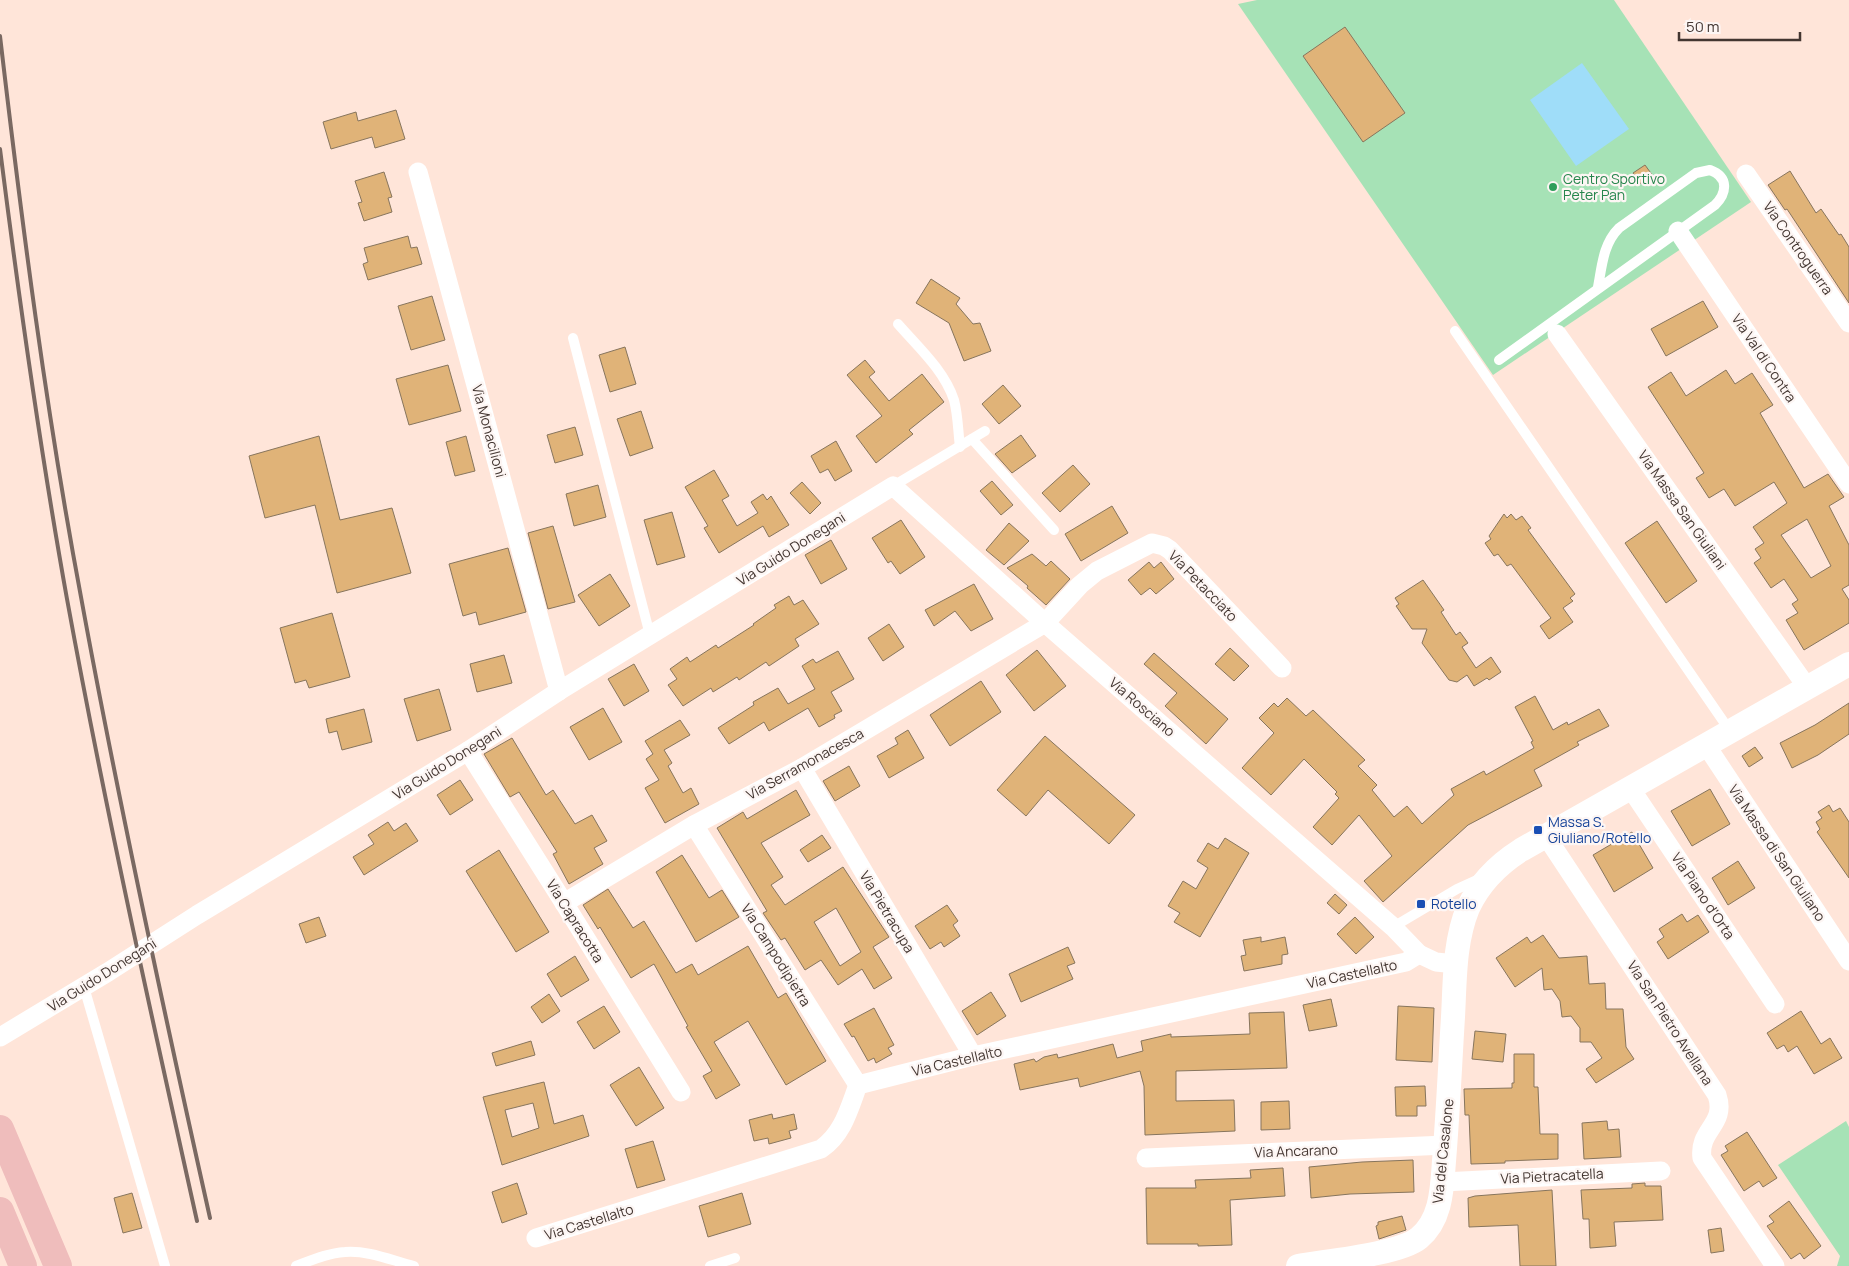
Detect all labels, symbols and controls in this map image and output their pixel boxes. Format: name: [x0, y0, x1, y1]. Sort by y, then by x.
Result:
scale bar: [1679, 10, 1800, 42]
text: 50 m: [1686, 16, 1720, 37]
place label: Centro Sportivo Peter Pan: [1563, 169, 1665, 204]
marker: Centro Sportivo Peter Pan: [1547, 181, 1559, 193]
street label: Via Controguerra: [1759, 197, 1838, 298]
street label: Via Val di Contra: [1728, 310, 1801, 406]
street label: Via Monacilioni: [468, 382, 511, 479]
street label: Via Massa San Giuliani: [1634, 446, 1731, 573]
street label: Via Guido Donegani: [733, 507, 849, 590]
street label: Via Petacciato: [1165, 546, 1242, 625]
street label: Via Rosciano: [1105, 673, 1179, 741]
street label: Via Guido Donegani: [389, 721, 505, 804]
street label: Via Serramonacesca: [743, 723, 867, 804]
street label: Via Massa di San Giuliano: [1725, 781, 1830, 925]
place label: Massa S. Giuliano/Rotello: [1548, 812, 1651, 847]
marker: Massa S. Giuliano/Rotello: [1532, 824, 1544, 836]
street label: Via Piano d'Orta: [1667, 849, 1739, 943]
street label: Via Pietracupa: [856, 867, 919, 956]
street label: Via Capracotta: [542, 876, 609, 966]
place label: Rotello: [1431, 894, 1476, 913]
marker: Rotello: [1415, 898, 1427, 910]
street label: Via Campodipietra: [737, 900, 816, 1010]
street label: Via Guido Donegani: [44, 933, 160, 1016]
street label: Via Castellalto: [1305, 955, 1399, 992]
street label: Via San Pietro Avellana: [1623, 957, 1718, 1089]
street label: Via Castellalto: [910, 1041, 1004, 1080]
street label: Via del Casalone: [1428, 1097, 1457, 1204]
street label: Via Ancarano: [1254, 1140, 1338, 1161]
street label: Via Pietracatella: [1500, 1163, 1604, 1188]
street label: Via Castellalto: [542, 1199, 636, 1244]

